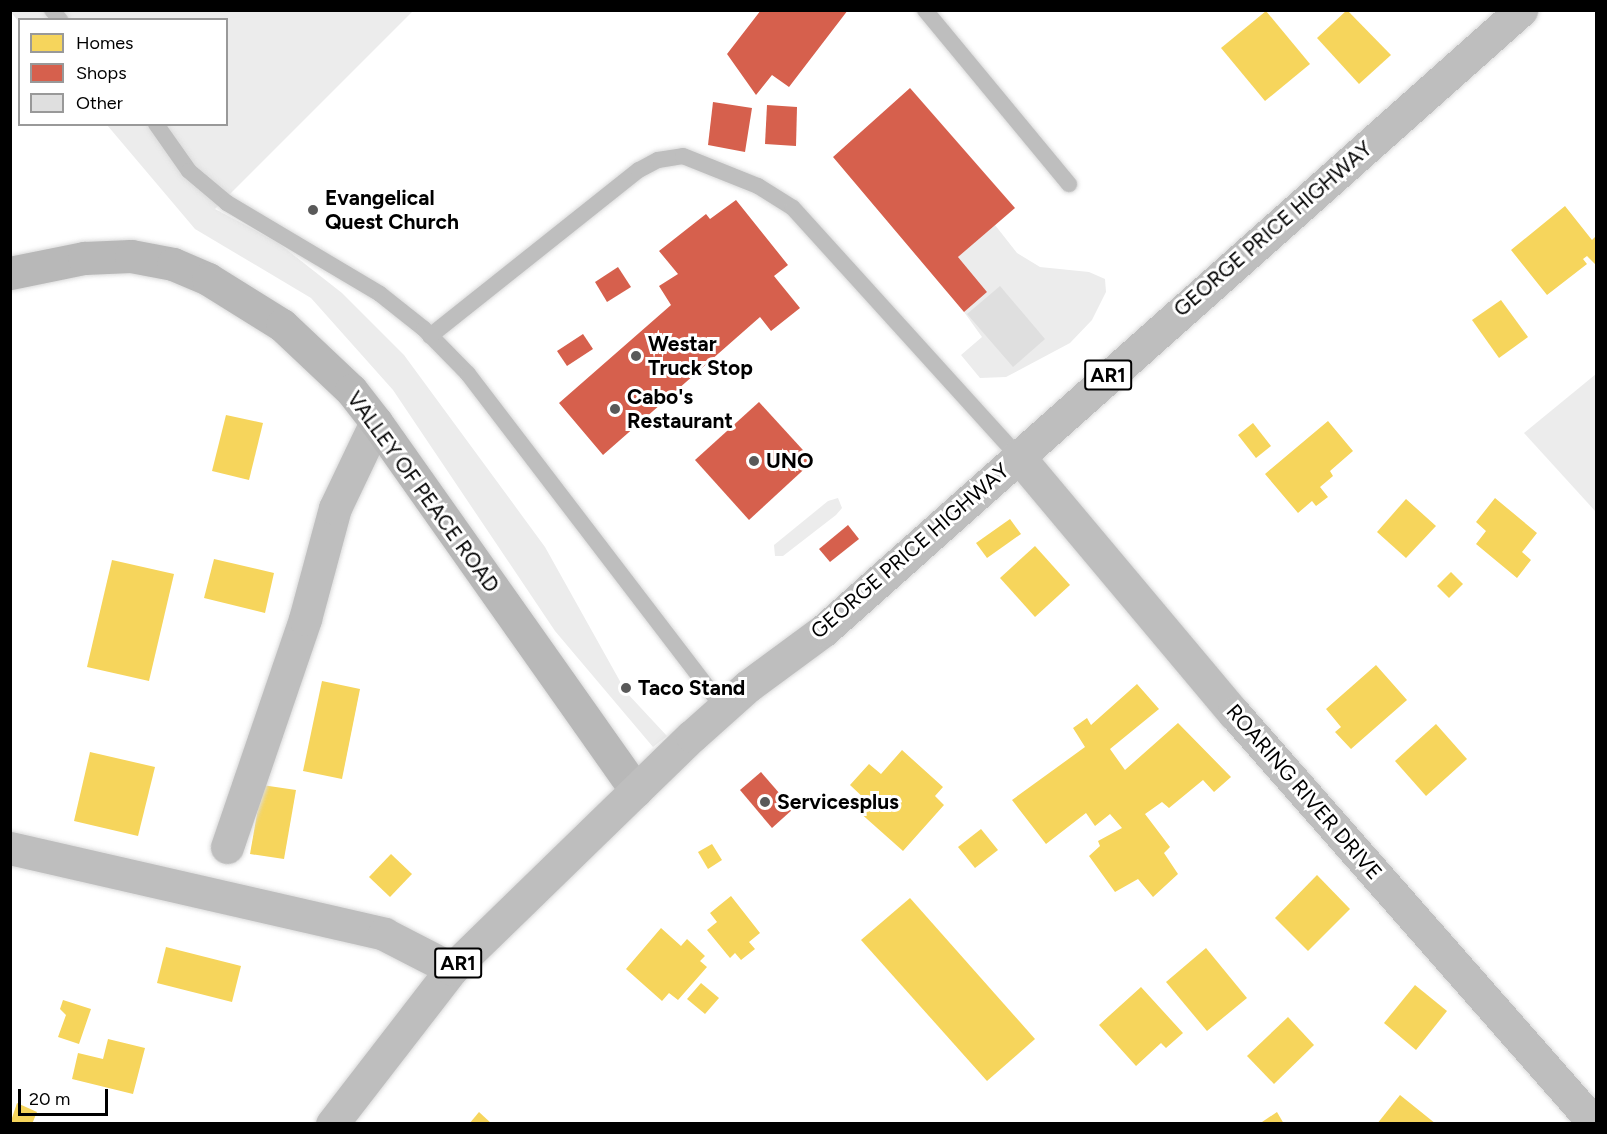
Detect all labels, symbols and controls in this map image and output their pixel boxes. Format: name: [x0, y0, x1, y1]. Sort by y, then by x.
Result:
legend: [18, 18, 228, 126]
text: Homes: [76, 32, 134, 54]
text: Shops: [76, 62, 127, 84]
text: Other: [76, 92, 123, 114]
street label: GEORGE PRICE HIGHWAY: [1169, 136, 1377, 322]
place label: Evangelical Quest Church: [325, 185, 459, 235]
marker: Evangelical Quest Church: [306, 203, 320, 217]
place label: Westar Truck Stop: [648, 331, 753, 381]
marker: Westar Truck Stop: [629, 349, 643, 363]
road number: AR1: [1084, 358, 1132, 392]
place label: Cabo's Restaurant: [627, 384, 733, 434]
street label: VALLEY OF PEACE ROAD: [342, 387, 504, 597]
marker: Cabo's Restaurant: [608, 402, 622, 416]
place label: UNO: [766, 448, 814, 474]
marker: UNO: [747, 454, 761, 468]
street label: GEORGE PRICE HIGHWAY: [806, 458, 1014, 644]
place label: Taco Stand: [638, 675, 745, 701]
marker: Taco Stand: [619, 681, 633, 695]
street label: ROARING RIVER DRIVE: [1221, 699, 1387, 885]
place label: Servicesplus: [777, 789, 899, 815]
marker: Servicesplus: [758, 795, 772, 809]
road number: AR1: [434, 946, 482, 980]
scale bar: [21, 1077, 111, 1115]
text: 20 m: [29, 1088, 70, 1110]

